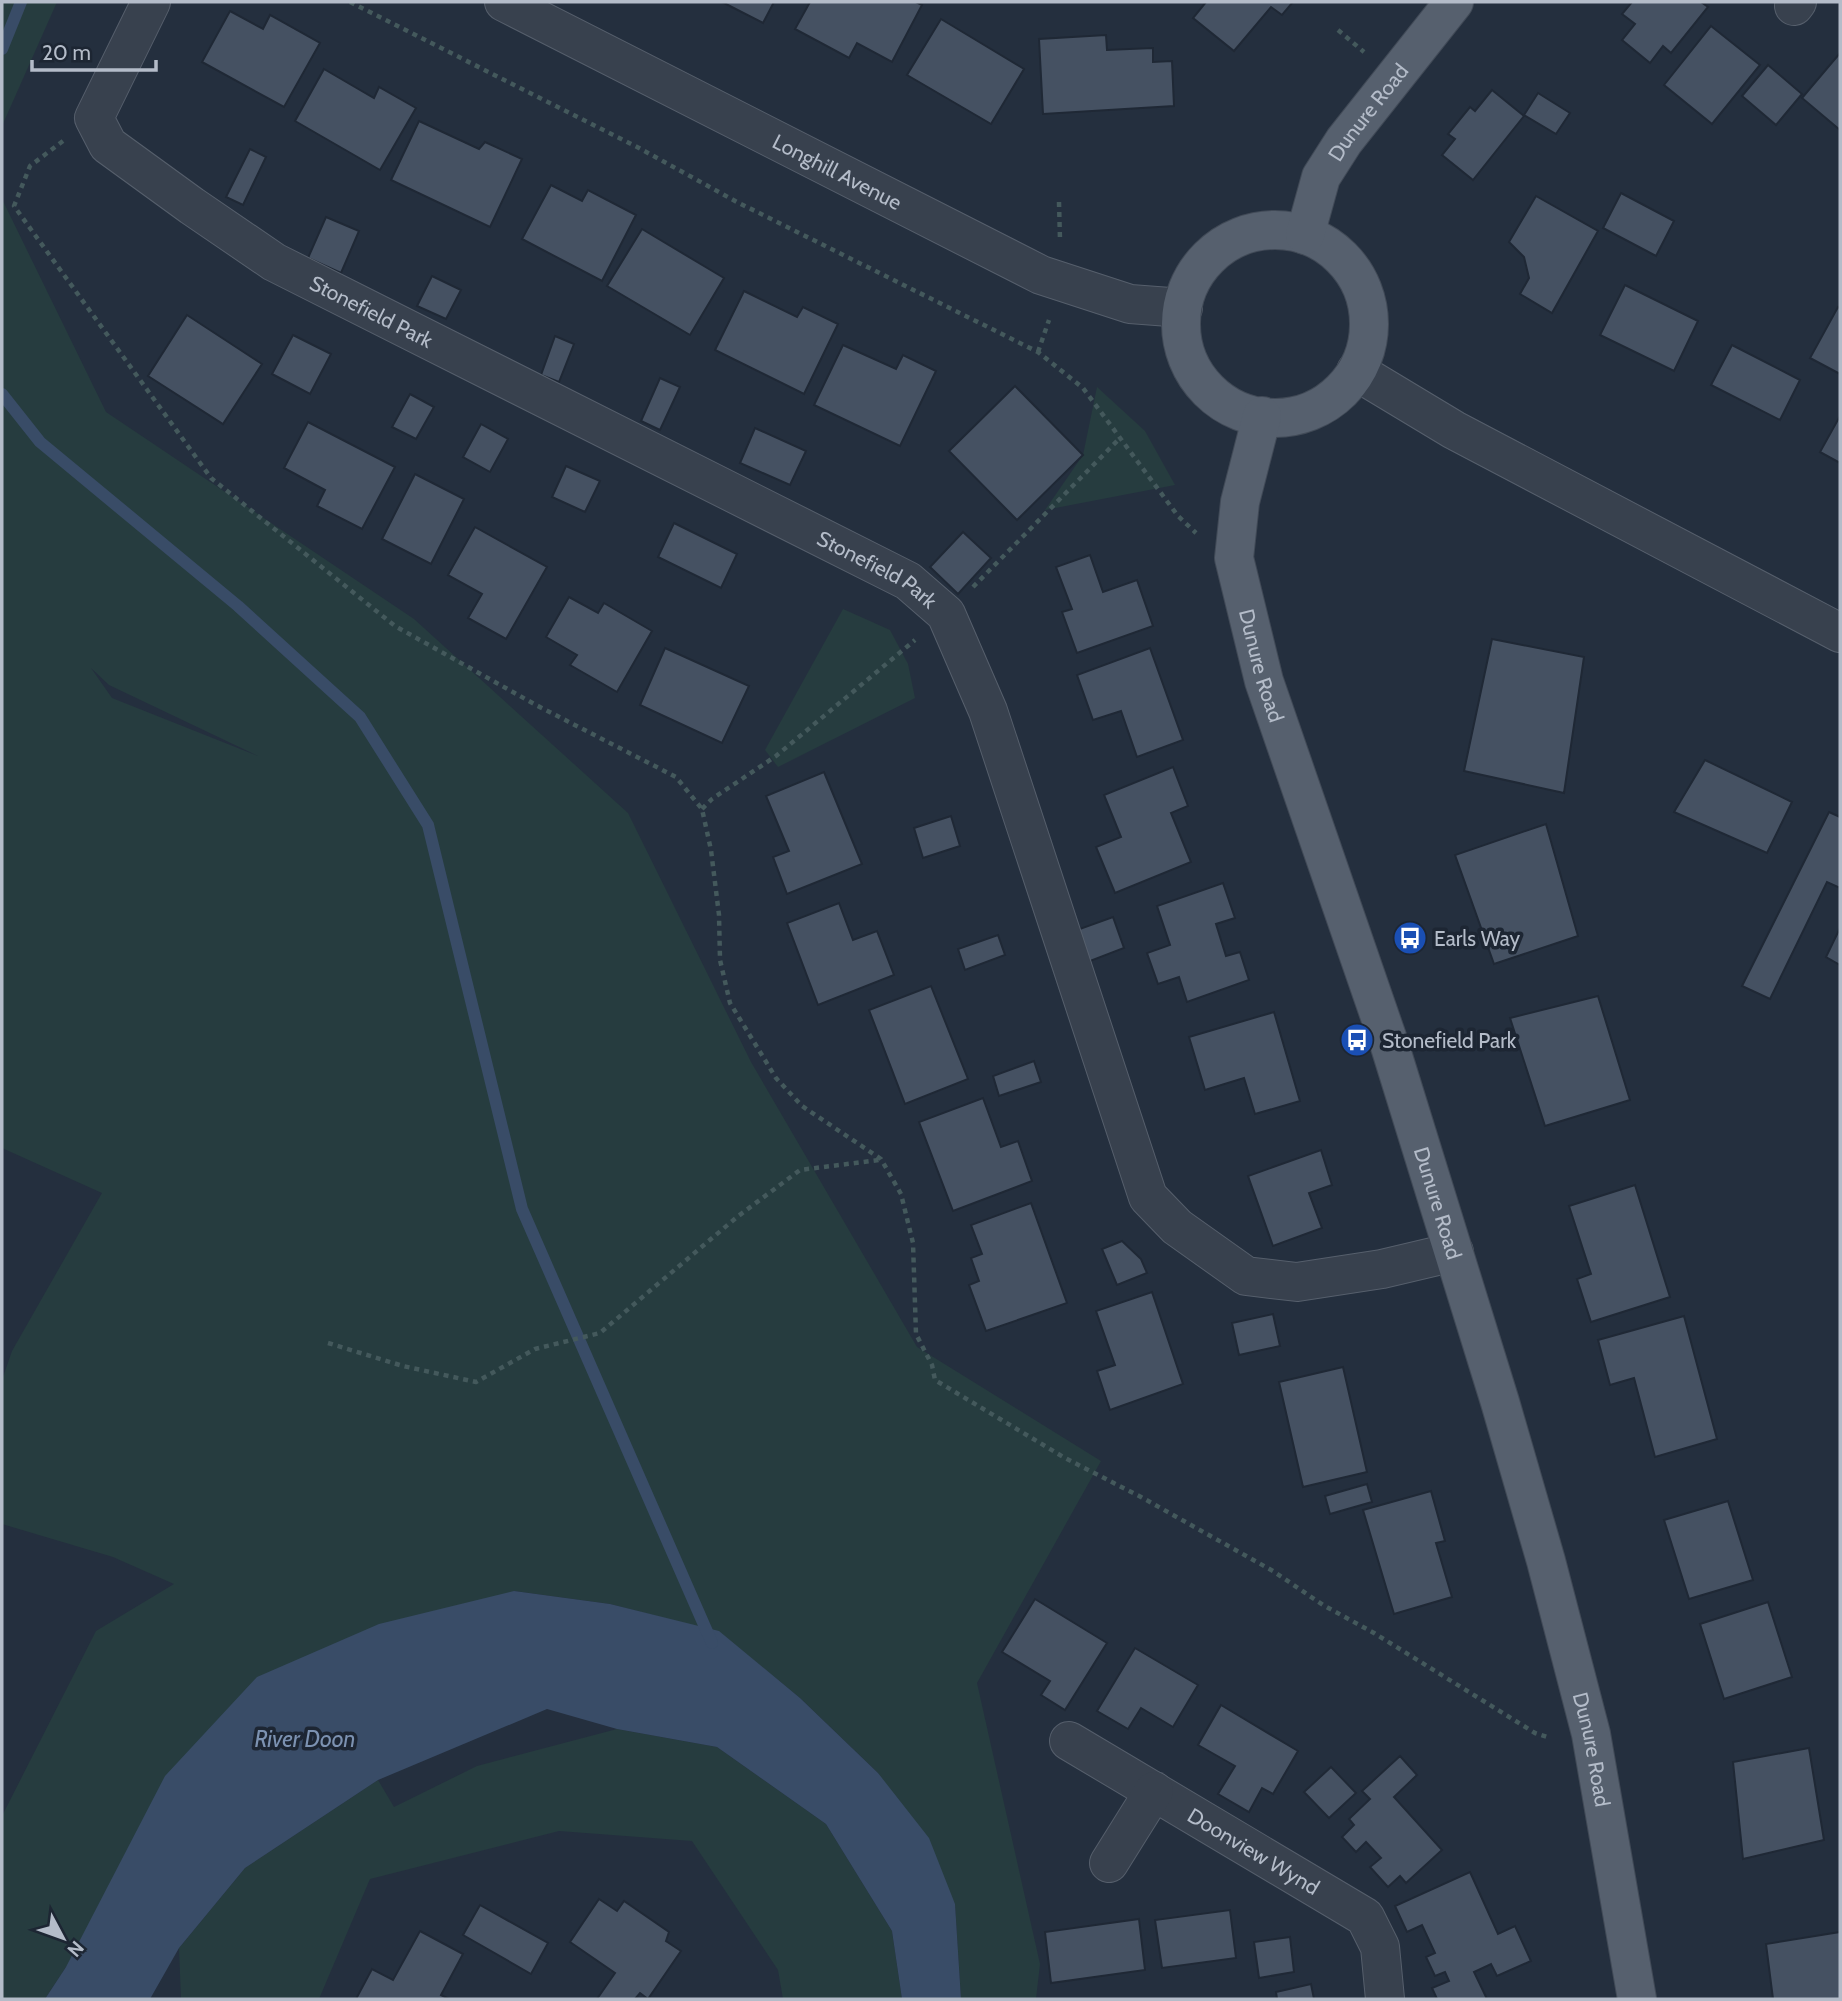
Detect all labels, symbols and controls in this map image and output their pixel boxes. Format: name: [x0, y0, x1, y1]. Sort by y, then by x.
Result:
scale bar: [32, 28, 156, 72]
text: 20 m: [42, 40, 91, 65]
street label: Dunure Road: [1322, 59, 1413, 165]
street label: Longhill Avenue: [769, 128, 906, 215]
street label: Stonefield Park: [306, 270, 438, 353]
street label: Stonefield Park: [813, 525, 943, 614]
street label: Dunure Road: [1234, 606, 1290, 725]
bus stop icon: Earls Way: [1391, 919, 1429, 957]
place label: Earls Way: [1434, 926, 1520, 951]
bus stop icon: Stonefield Park: [1338, 1021, 1376, 1059]
place label: Stonefield Park: [1382, 1028, 1517, 1053]
street label: Dunure Road: [1409, 1144, 1468, 1262]
street label: Dunure Road: [1568, 1689, 1616, 1809]
water label: River Doon: [255, 1725, 355, 1753]
street label: Doonview Wynd: [1183, 1802, 1324, 1900]
north arrow: [28, 1903, 98, 1973]
text: N: [62, 1936, 89, 1961]

